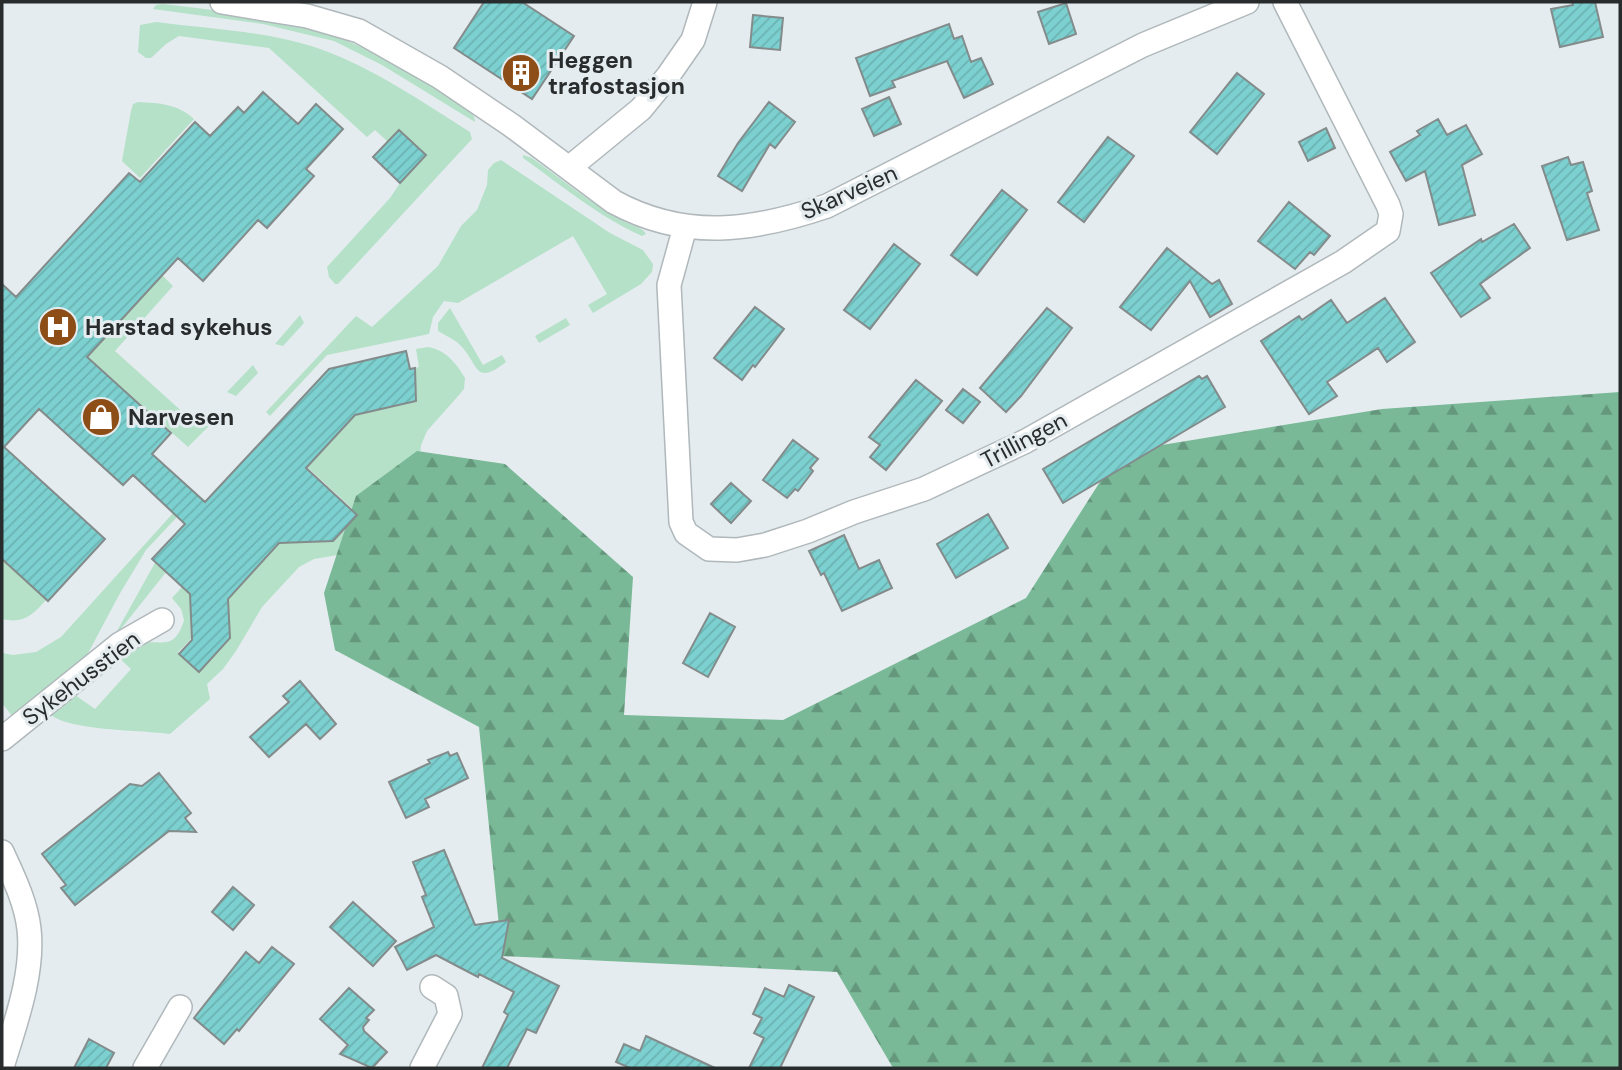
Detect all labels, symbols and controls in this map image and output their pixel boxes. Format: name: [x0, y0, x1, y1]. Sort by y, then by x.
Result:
place label: Heggen trafostasjon: [548, 45, 685, 101]
building icon: Heggen trafostasjon: [500, 52, 542, 94]
street label: Skarveien: [796, 157, 902, 227]
hospital icon: Harstad sykehus: [37, 306, 79, 348]
place label: Harstad sykehus: [85, 312, 272, 342]
shop icon: Narvesen: [80, 396, 122, 438]
place label: Narvesen: [128, 402, 234, 432]
street label: Trillingen: [976, 405, 1072, 475]
street label: Sykehusstien: [16, 624, 146, 732]

